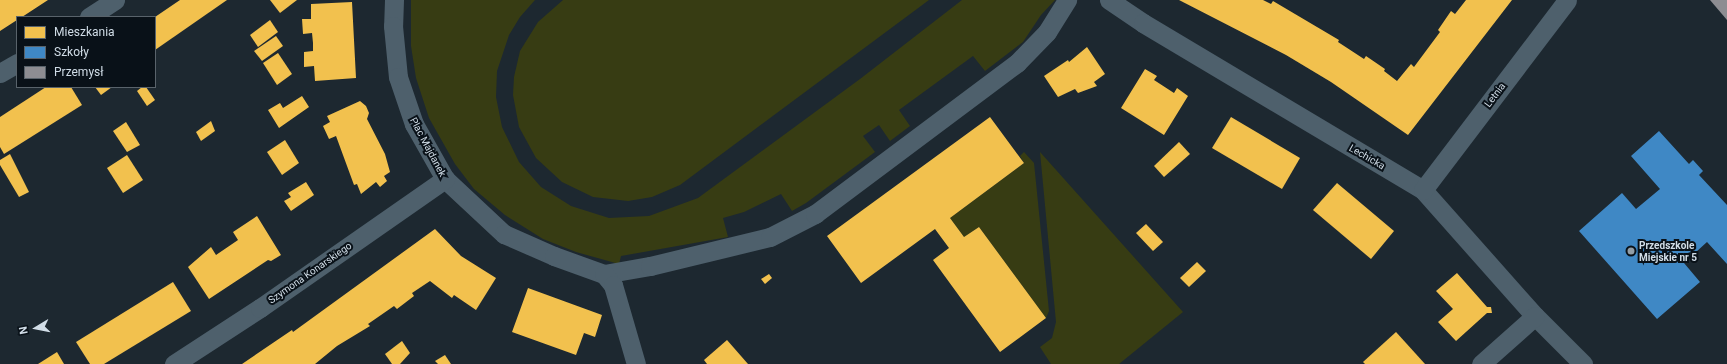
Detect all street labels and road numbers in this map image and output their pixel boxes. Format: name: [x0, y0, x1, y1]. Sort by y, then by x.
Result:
street label: Letnia: [1482, 80, 1508, 110]
street label: Plac Majdanek: [407, 115, 449, 179]
street label: Lechicka: [1347, 142, 1387, 172]
street label: Szymona Konarskiego: [266, 240, 354, 306]

